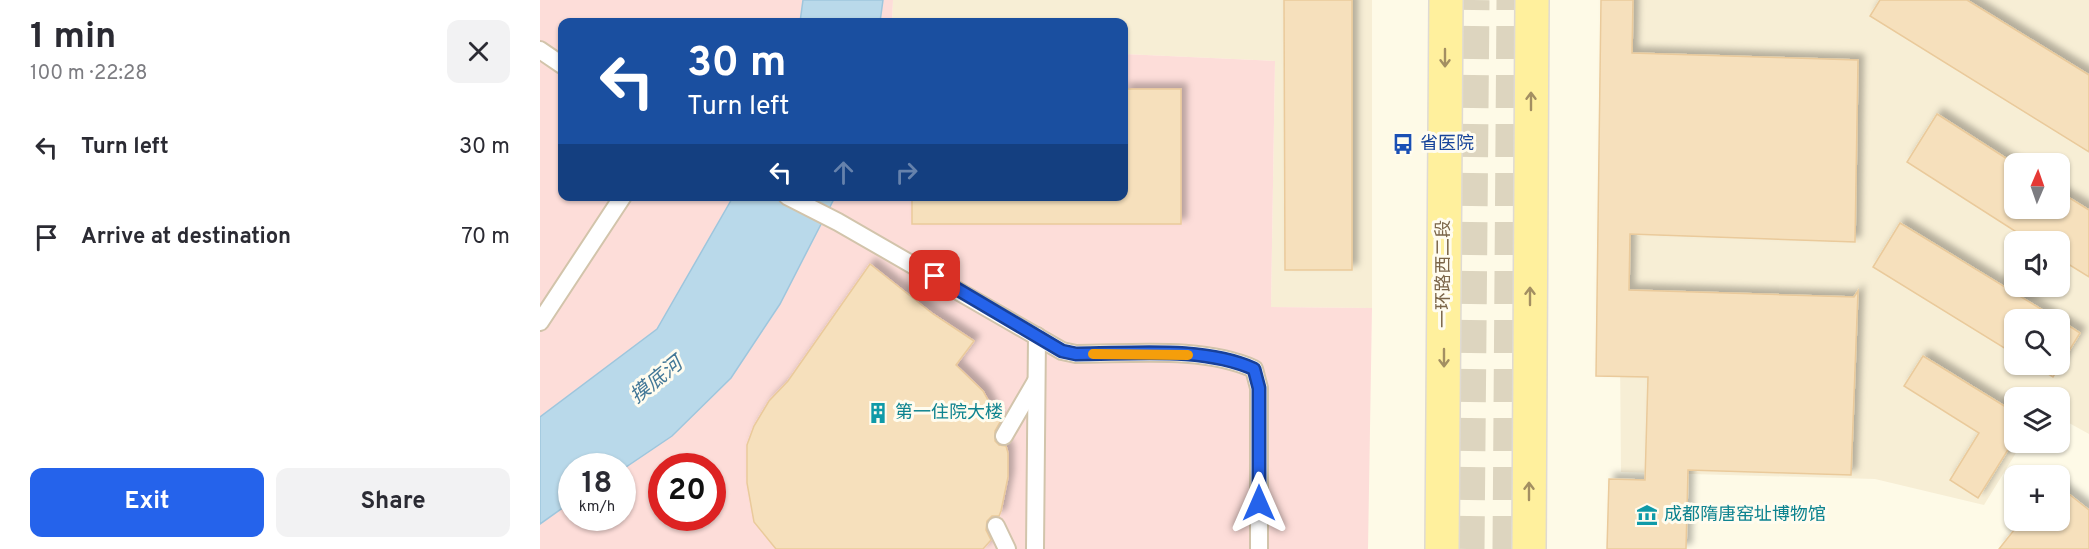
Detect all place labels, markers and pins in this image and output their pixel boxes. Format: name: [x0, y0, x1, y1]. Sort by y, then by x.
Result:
bus stop icon: 省医院: [1391, 132, 1415, 156]
place label: 省医院: [1420, 133, 1474, 156]
pin: [909, 250, 960, 301]
building icon: 第一住院大楼: [866, 401, 890, 425]
place label: 第一住院大楼: [895, 402, 1003, 425]
museum icon: 成都隋唐窑址博物馆: [1635, 503, 1659, 527]
place label: 成都隋唐窑址博物馆: [1664, 504, 1826, 527]

